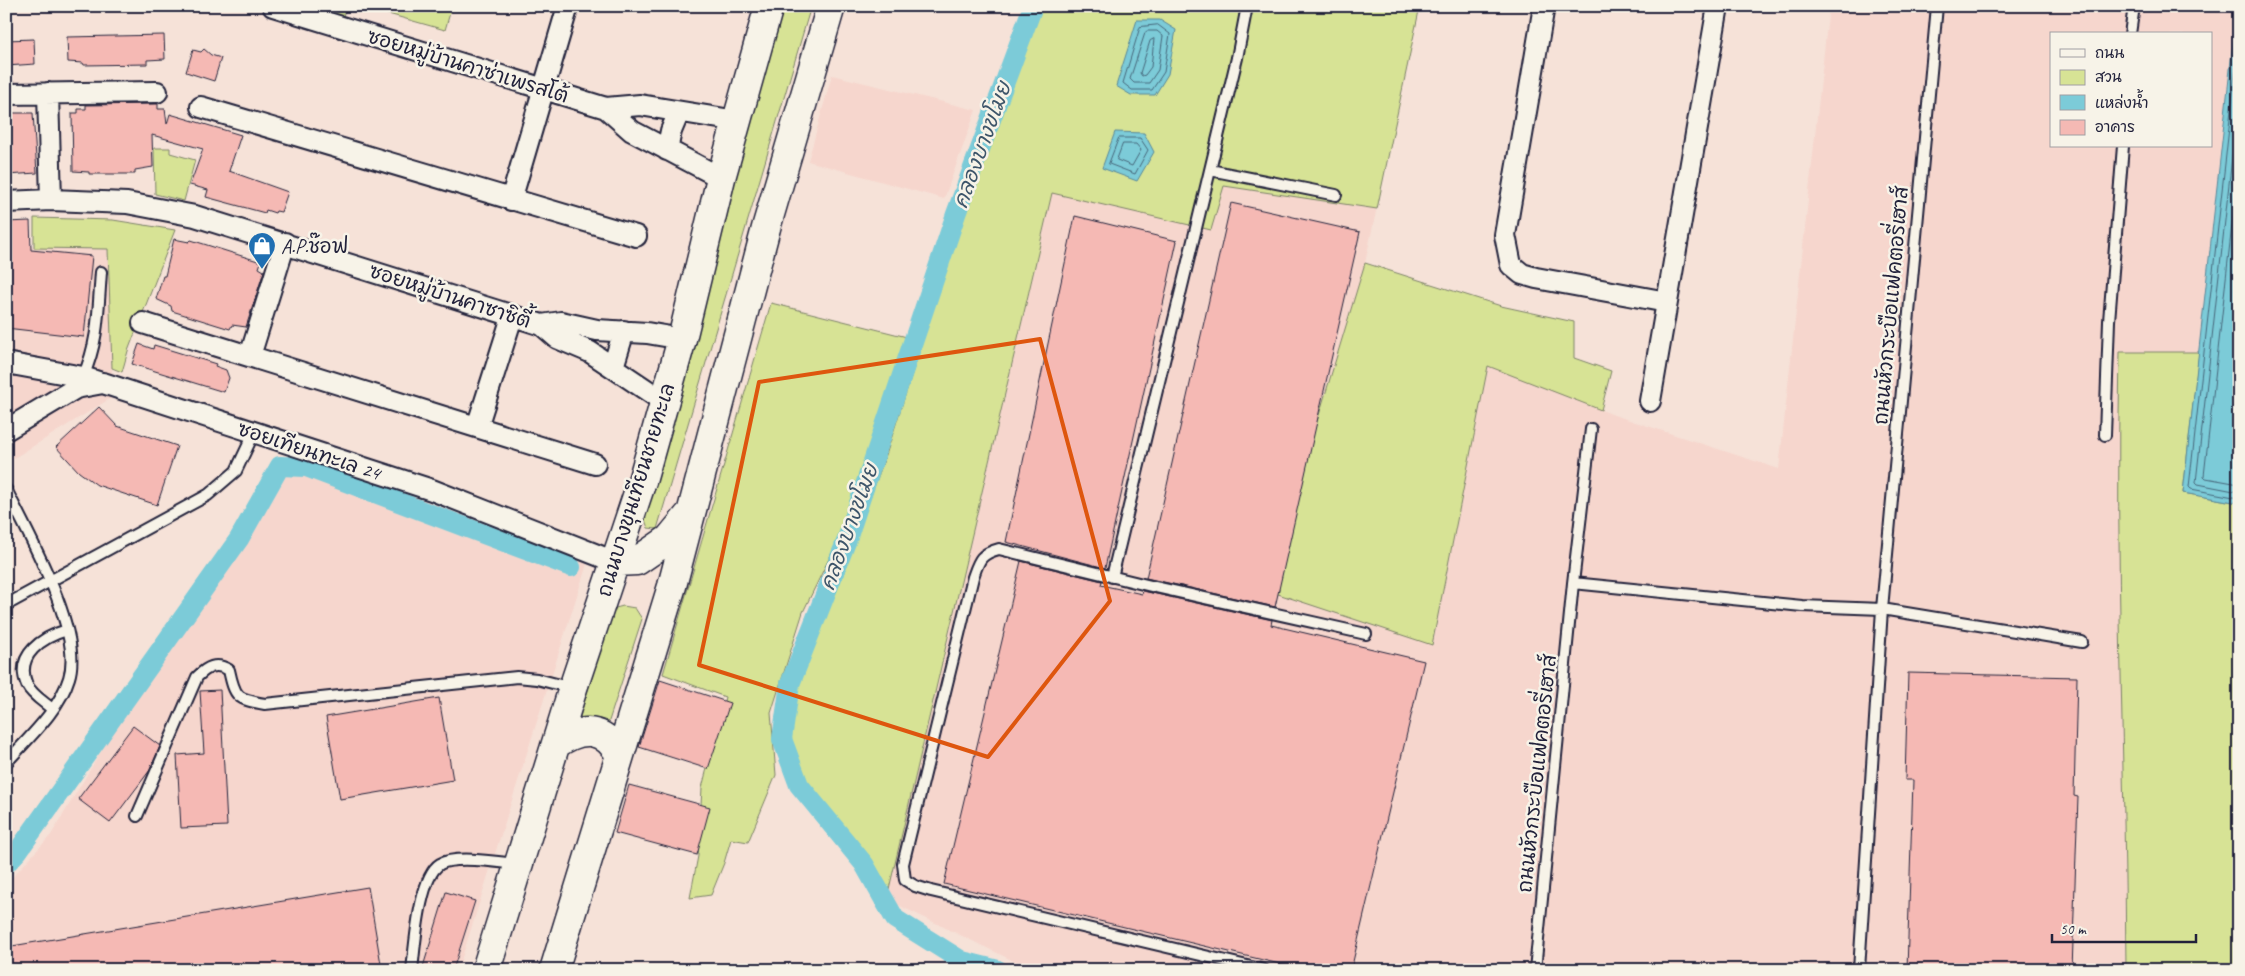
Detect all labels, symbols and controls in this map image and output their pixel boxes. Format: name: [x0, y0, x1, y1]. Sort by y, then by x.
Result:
street label: ซอยหมู่บ้านคาซ่าเพรสโต้: [363, 23, 572, 111]
legend: [2050, 32, 2212, 148]
text: ถนน: [2095, 44, 2124, 63]
text: สวน: [2095, 68, 2122, 87]
water label: คลองบางขโมย: [946, 76, 1018, 212]
text: แหล่งน้ำ: [2095, 89, 2149, 113]
text: อาคาร: [2095, 118, 2135, 137]
street label: ถนนหัวกระบือแฟคตอรี่เฮาส์: [1861, 184, 1914, 426]
shop icon: A.P.ช๊อฟ: [247, 231, 277, 270]
place label: A.P.ช๊อฟ: [281, 232, 348, 259]
street label: ซอยหมู่บ้านคาซาซิตี้: [365, 251, 539, 338]
street label: ถนนบางขุนเทียนชายทะเล: [592, 380, 683, 601]
street label: ซอยเทียนทะเล 24: [235, 416, 385, 486]
water label: คลองบางขโมย: [813, 458, 885, 594]
street label: ถนนหัวกระบือแฟคตอรี่เฮาส์: [1505, 652, 1562, 894]
scale bar: [2052, 911, 2196, 943]
text: 50 m: [2060, 920, 2087, 939]

